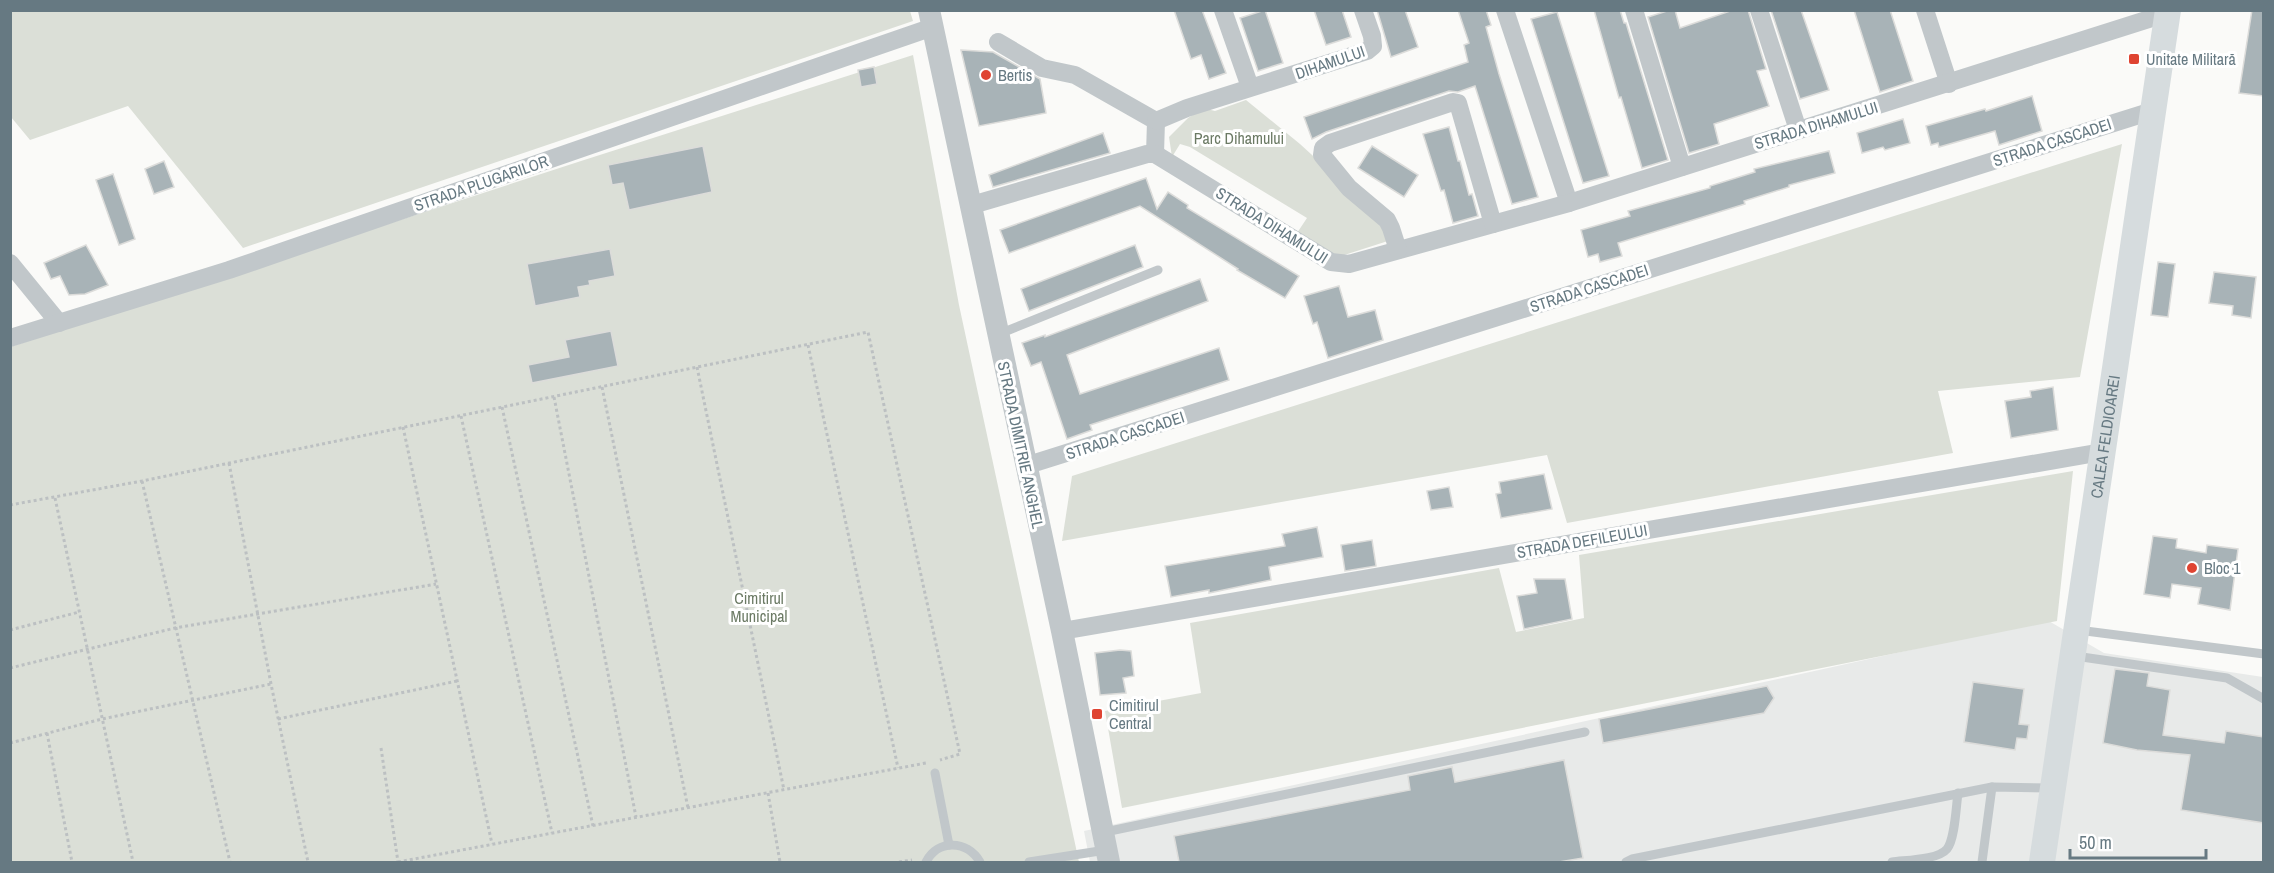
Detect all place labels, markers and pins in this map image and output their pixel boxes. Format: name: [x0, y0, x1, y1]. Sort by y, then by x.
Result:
place label: Unitate Militară: [2146, 48, 2236, 70]
marker: Unitate Militară: [2127, 52, 2141, 66]
place label: Bertis: [998, 64, 1032, 86]
marker: Bertis: [979, 68, 993, 82]
place label: Bloc 1: [2204, 557, 2241, 579]
marker: Bloc 1: [2185, 561, 2199, 575]
place label: Cimitirul Central: [1109, 694, 1159, 734]
marker: Cimitirul Central: [1090, 707, 1104, 721]

